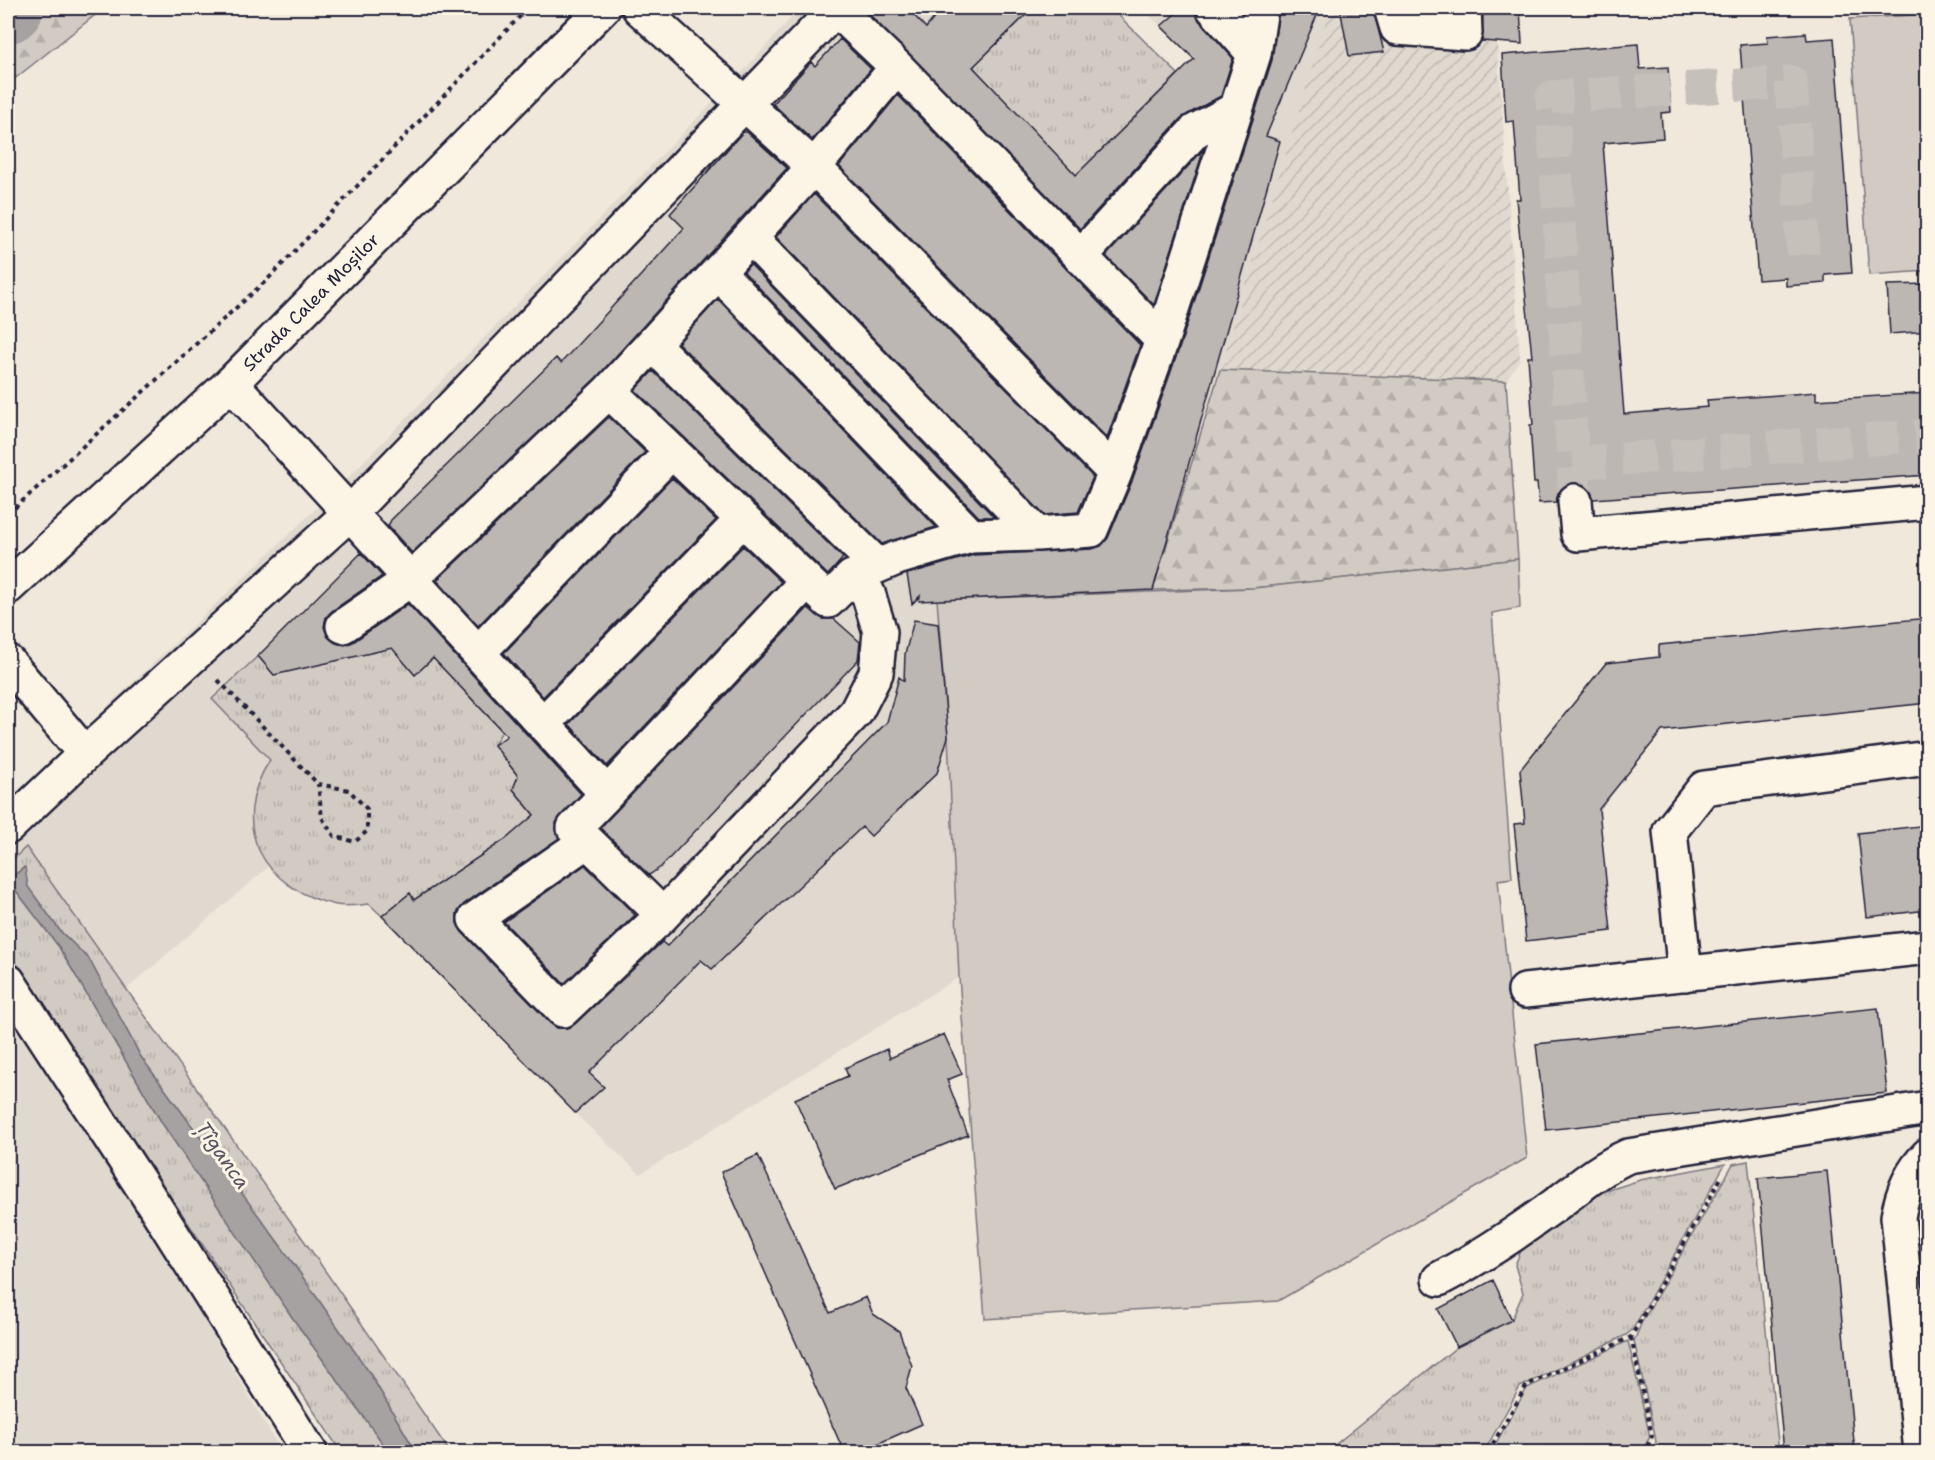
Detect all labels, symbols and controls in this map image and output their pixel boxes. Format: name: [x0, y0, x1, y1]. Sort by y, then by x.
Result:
street label: Strada Calea Moșilor: [237, 228, 385, 376]
water label: Țîganca: [189, 1116, 256, 1195]

